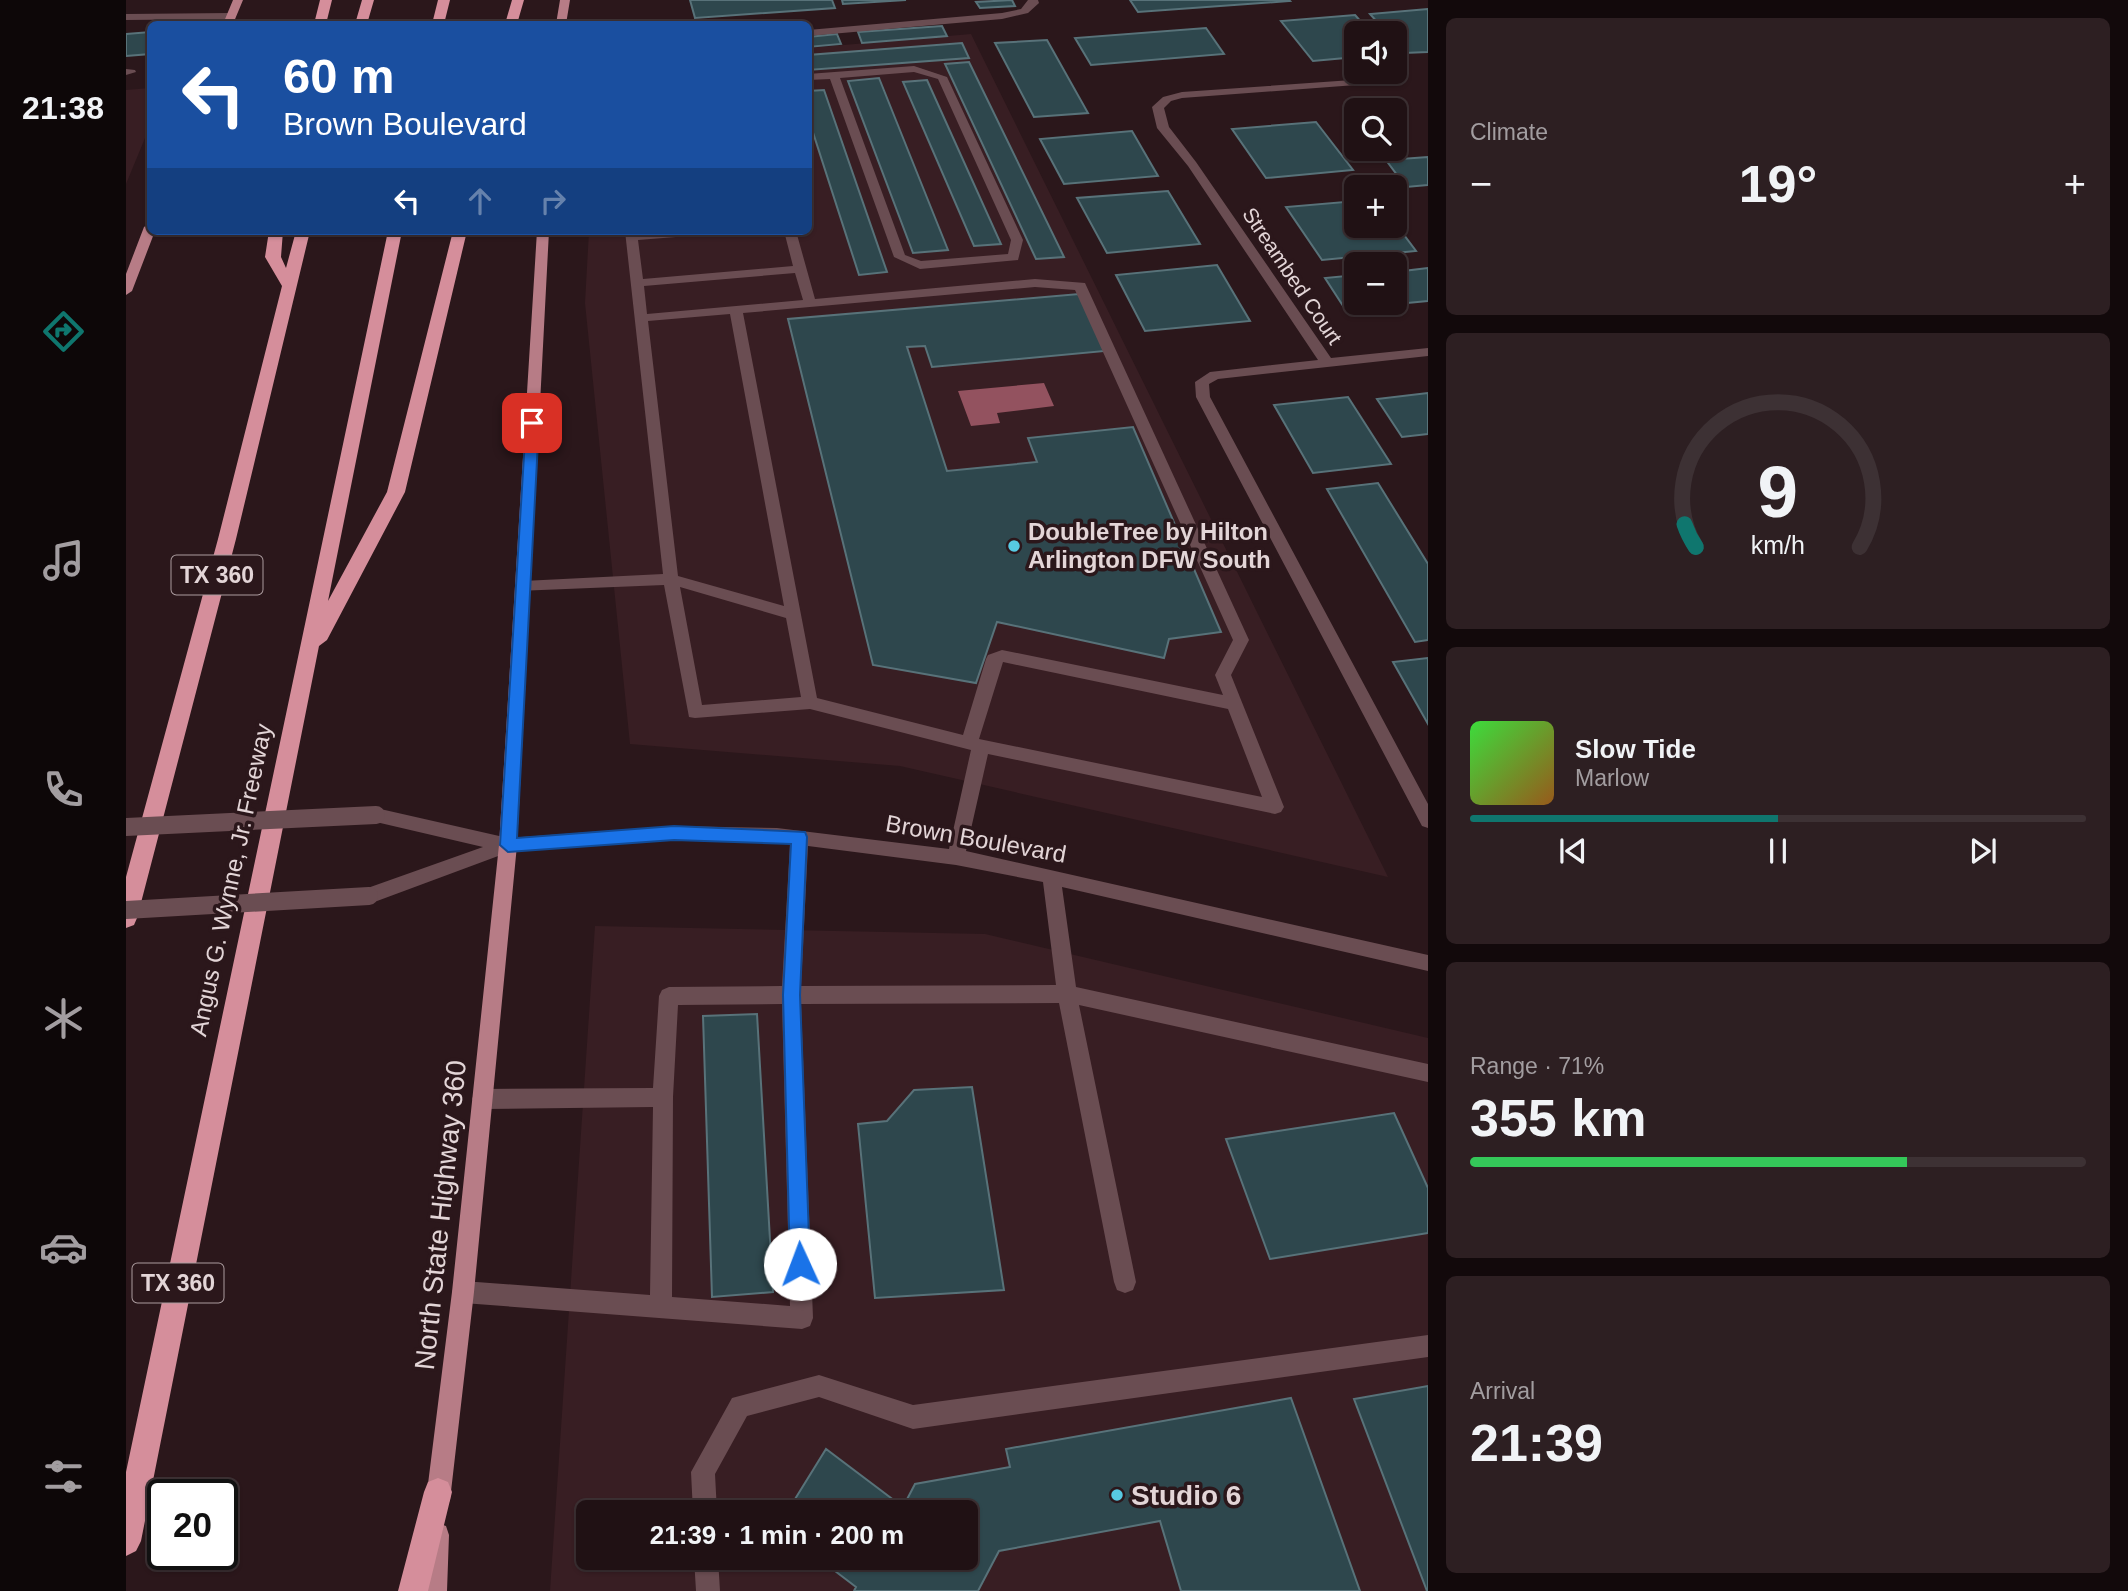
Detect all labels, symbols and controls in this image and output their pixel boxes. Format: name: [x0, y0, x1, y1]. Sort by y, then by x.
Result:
map controls: [1344, 21, 1407, 315]
button: sound: [1344, 21, 1407, 84]
icon: left: [168, 49, 259, 140]
text: 60 m: [283, 49, 395, 103]
text: 21:38: [22, 90, 104, 126]
button: search: [1344, 98, 1407, 161]
text: Brown Boulevard: [283, 106, 527, 142]
text: Climate: [1470, 119, 1548, 145]
text: 19°: [1739, 155, 1817, 213]
text: −: [1470, 163, 1492, 205]
text: +: [2064, 163, 2086, 205]
button: +: [1344, 175, 1407, 238]
icon: left: [388, 182, 426, 220]
icon: ahead: [461, 182, 499, 220]
icon: right: [534, 182, 572, 220]
street label: Streambed Court: [1238, 203, 1347, 349]
button: −: [1344, 252, 1407, 315]
icon: directions: [39, 307, 88, 356]
pin: [502, 393, 562, 453]
icon: arrive: [513, 404, 551, 442]
text: 9: [1758, 451, 1798, 532]
place label: DoubleTree by Hilton Arlington DFW South: [1028, 518, 1271, 573]
text: km/h: [1751, 531, 1805, 559]
icon: music: [39, 536, 88, 585]
marker: DoubleTree by Hilton Arlington DFW South: [1006, 538, 1022, 554]
road number: TX 360: [172, 555, 262, 594]
street label: Angus G. Wynne, Jr. Freeway: [184, 721, 277, 1039]
text: Slow Tide: [1575, 734, 1696, 764]
icon: phone: [39, 765, 88, 814]
text: Marlow: [1575, 765, 1649, 791]
street label: Brown Boulevard: [884, 809, 1068, 868]
icon: previous: [1554, 832, 1592, 870]
icon: pause: [1759, 832, 1797, 870]
icon: next: [1964, 832, 2002, 870]
icon: climate: [39, 994, 88, 1043]
text: Range · 71%: [1470, 1053, 1604, 1079]
street label: North State Highway 360: [409, 1059, 472, 1371]
text: 355 km: [1470, 1089, 1646, 1147]
icon: car: [39, 1223, 88, 1272]
position arrow: [763, 1227, 837, 1301]
road number: TX 360: [133, 1264, 224, 1302]
text: Arrival: [1470, 1378, 1535, 1404]
text: 21:39: [1470, 1414, 1603, 1472]
icon: filters: [39, 1452, 88, 1501]
speed limit sign: 20: [147, 1479, 238, 1570]
place label: Studio 6: [1131, 1480, 1241, 1511]
marker: Studio 6: [1109, 1487, 1125, 1503]
text: 21:39 · 1 min · 200 m: [650, 1520, 904, 1550]

